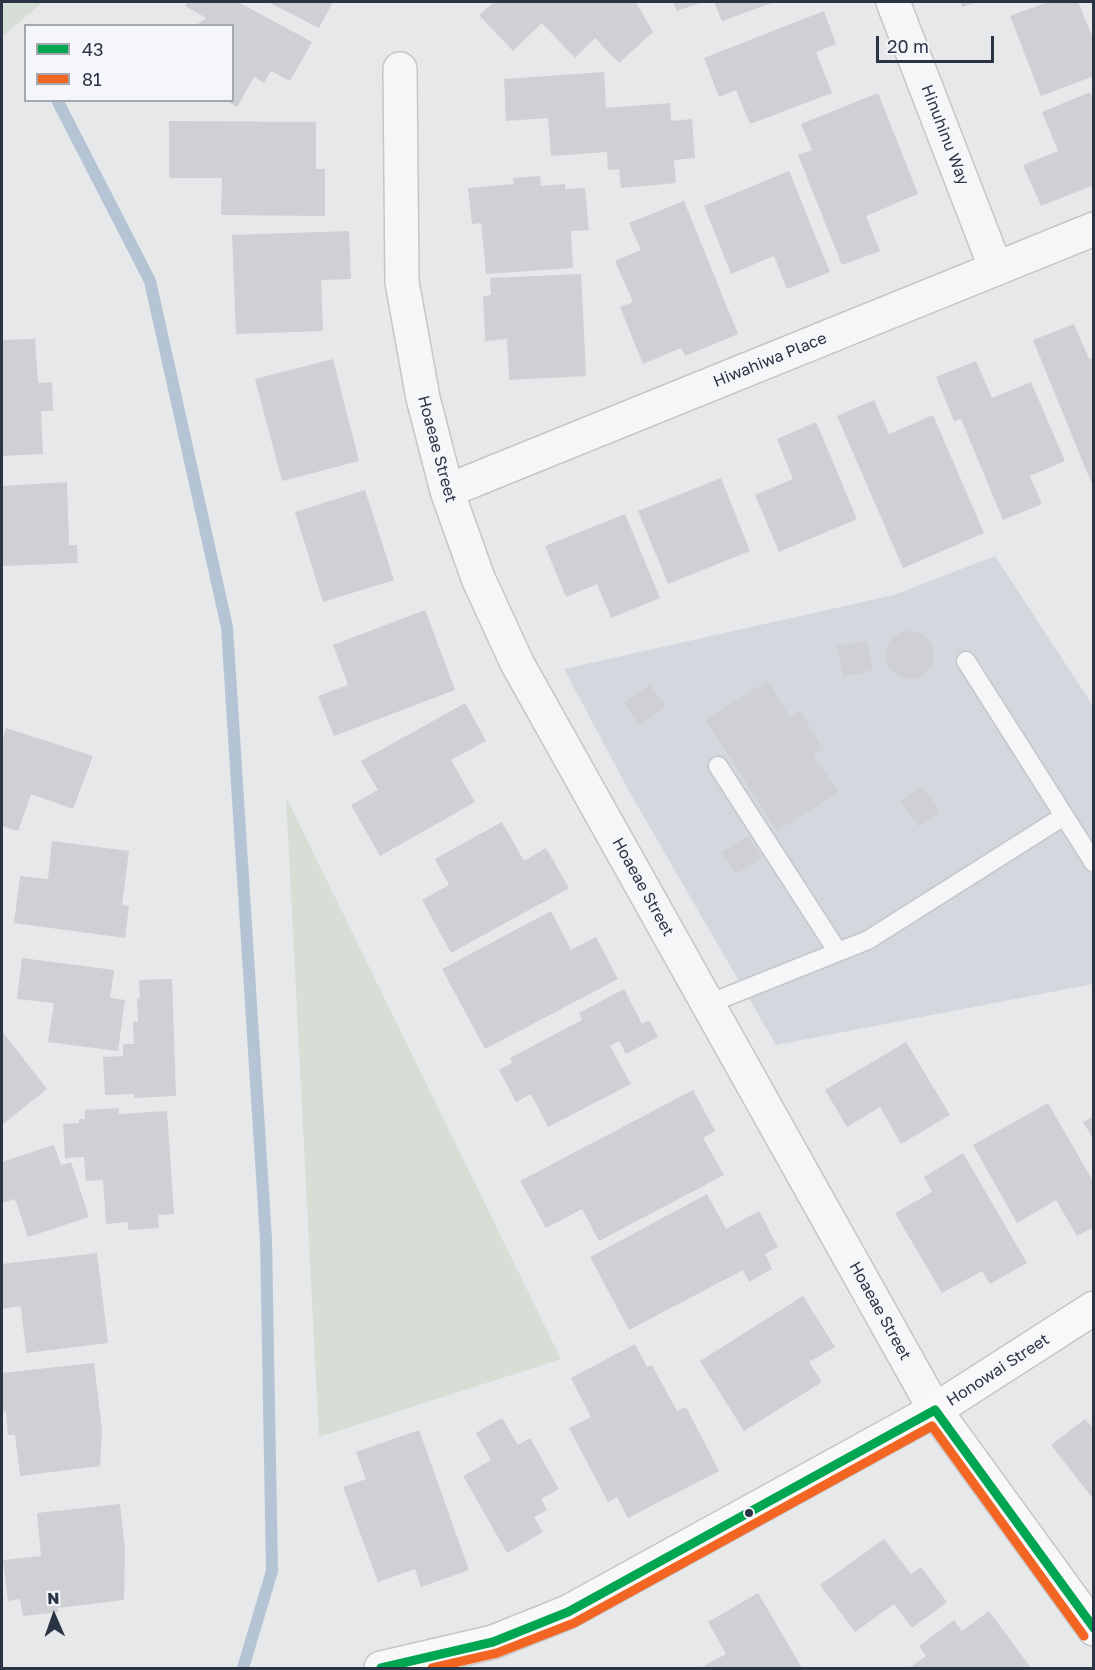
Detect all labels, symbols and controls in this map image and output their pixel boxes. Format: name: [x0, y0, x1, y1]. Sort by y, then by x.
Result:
legend: [24, 24, 234, 102]
scale bar: [879, 24, 998, 62]
text: 20 m: [887, 35, 929, 57]
text: 43: [82, 38, 104, 60]
text: 81: [82, 68, 102, 90]
street label: Hinuhinu Way: [917, 82, 973, 188]
street label: Hiwahiwa Place: [711, 329, 829, 391]
street label: Hoaeae Street: [414, 394, 460, 504]
street label: Hoaeae Street: [608, 834, 678, 940]
street label: Hoaeae Street: [845, 1258, 915, 1364]
street label: Honowai Street: [943, 1330, 1053, 1410]
unlabelled marker: [743, 1507, 755, 1519]
north arrow: [24, 1586, 84, 1646]
text: N: [47, 1588, 60, 1608]

